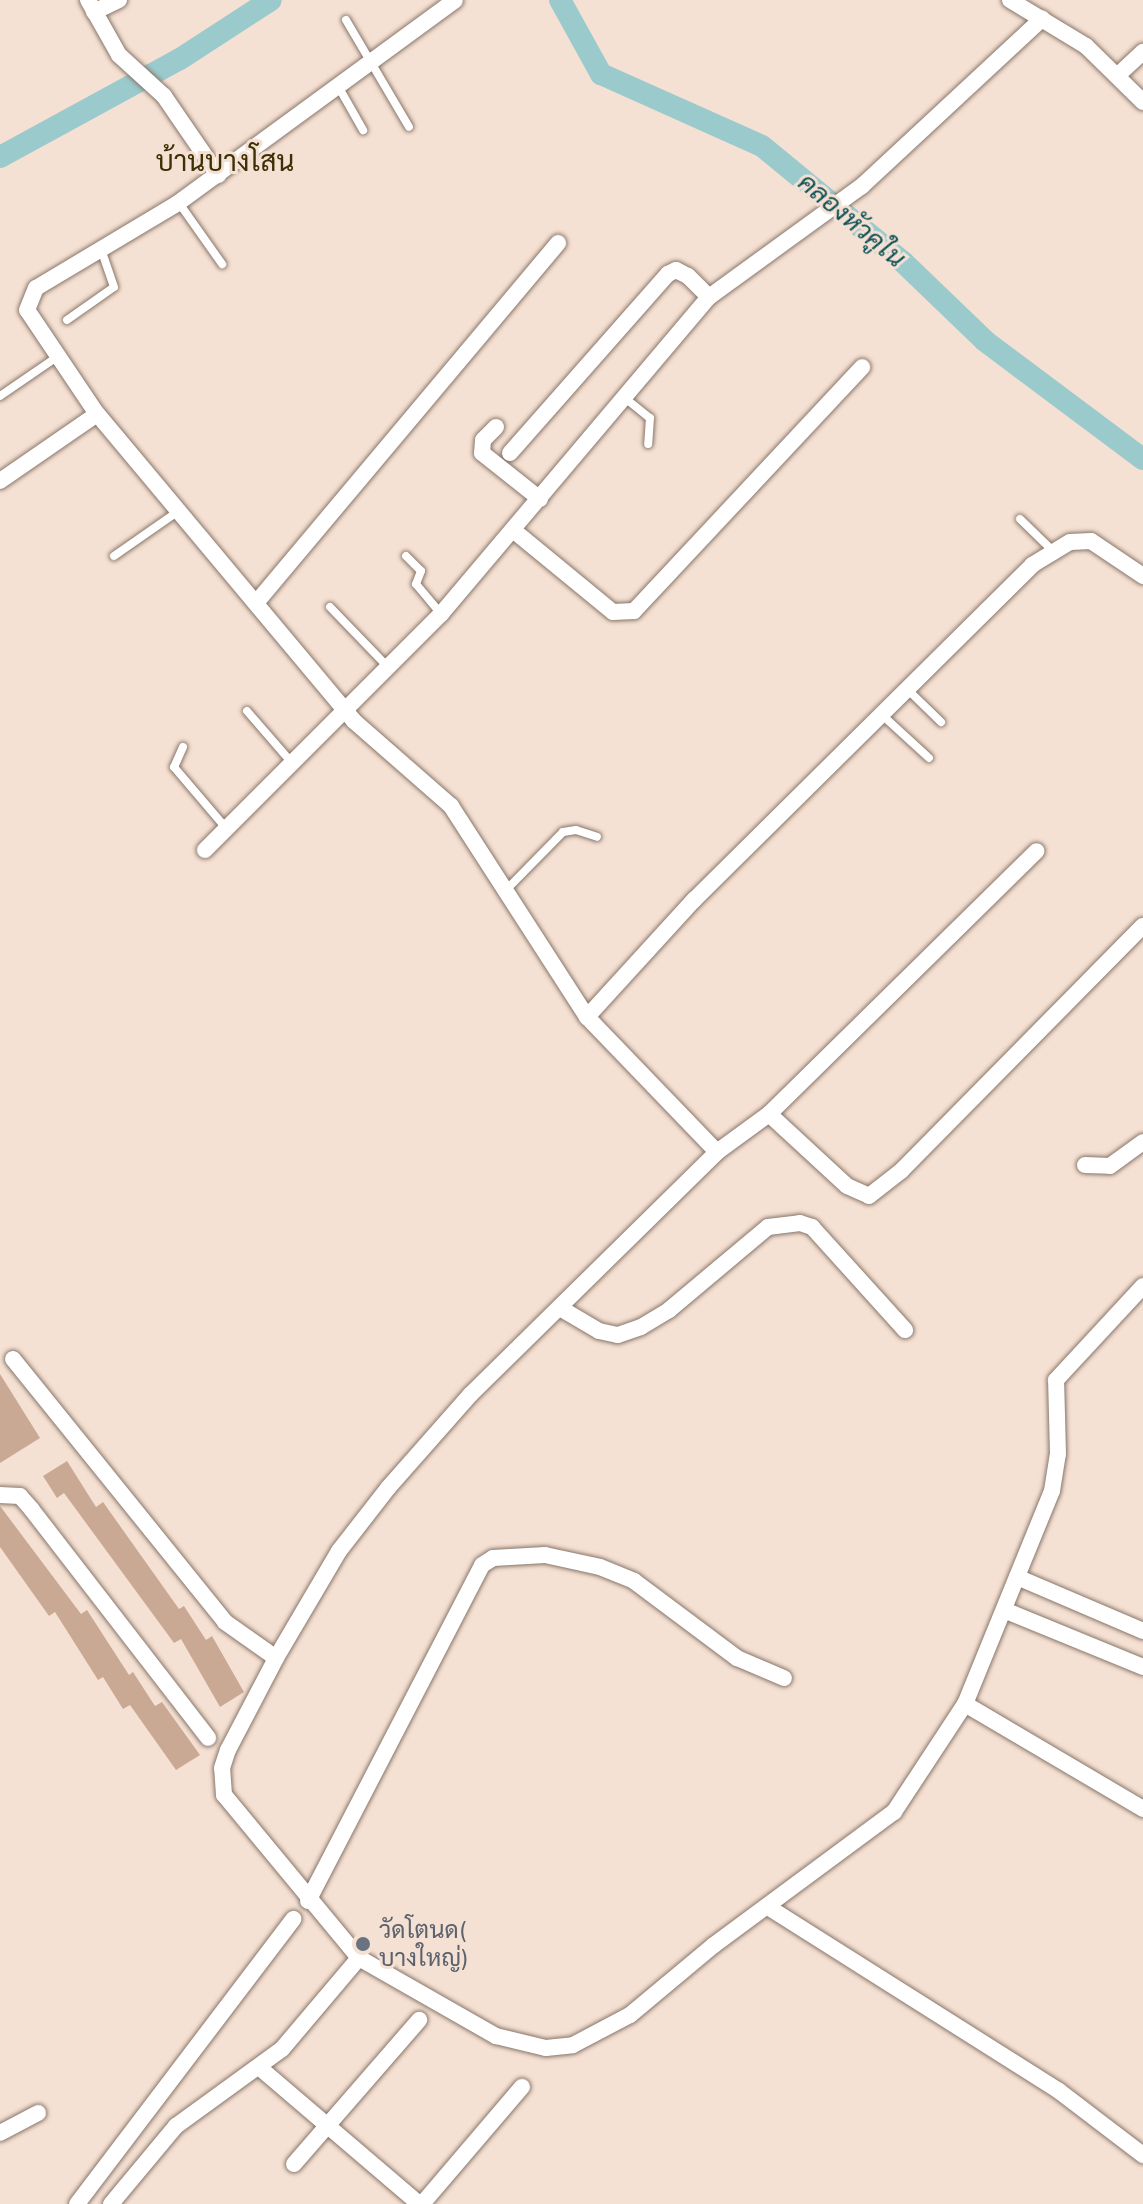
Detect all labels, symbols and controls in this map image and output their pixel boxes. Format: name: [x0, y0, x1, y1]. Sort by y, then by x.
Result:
district label: บ้านบางโสน: [156, 144, 294, 178]
water label: คลองหัวคูใน: [792, 166, 912, 274]
place label: วัดโตนด( บางใหญ่): [379, 1916, 469, 1972]
marker: วัดโตนด( บางใหญ่): [354, 1935, 372, 1953]

